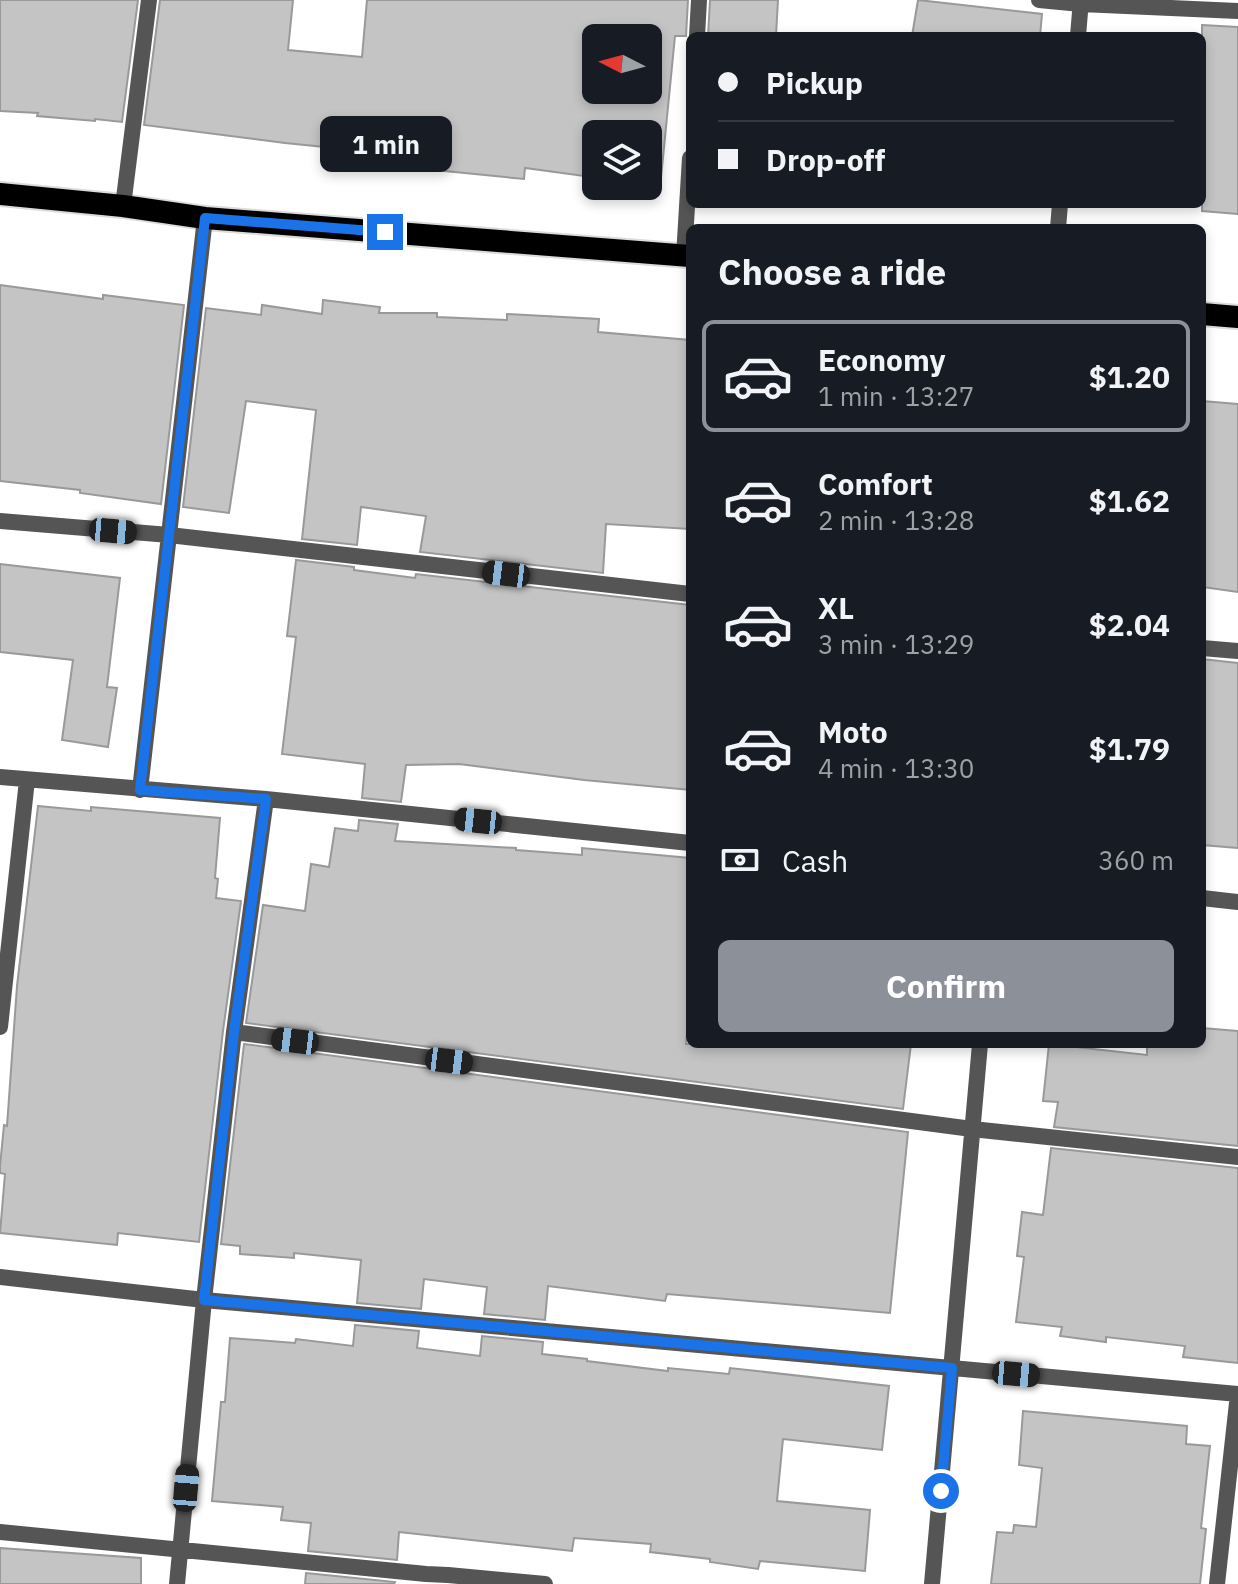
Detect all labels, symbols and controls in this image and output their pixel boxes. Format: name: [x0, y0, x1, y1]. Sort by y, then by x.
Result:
north arrow: [582, 24, 662, 104]
map controls: [582, 24, 662, 200]
text: Pickup: [766, 63, 863, 102]
callout: 1 min: [319, 116, 451, 172]
button: layers: [582, 120, 662, 200]
text: 1 min: [352, 127, 420, 161]
text: Drop-off: [766, 140, 885, 179]
route end: [367, 214, 403, 250]
text: Choose a ride: [718, 248, 946, 295]
icon: car: [722, 340, 794, 412]
text: Economy: [818, 340, 946, 379]
text: $1.20: [1089, 357, 1170, 396]
text: 1 min · 13:27: [818, 379, 974, 413]
icon: car: [722, 464, 794, 536]
text: Comfort: [818, 464, 933, 503]
text: $1.62: [1089, 481, 1170, 520]
text: 2 min · 13:28: [818, 503, 974, 537]
car: [88, 517, 138, 545]
car: [481, 559, 531, 589]
icon: car: [722, 588, 794, 660]
text: XL: [818, 588, 854, 627]
text: $2.04: [1089, 605, 1170, 644]
text: 3 min · 13:29: [818, 627, 974, 661]
icon: car: [722, 712, 794, 784]
text: Moto: [818, 712, 888, 751]
text: $1.79: [1089, 729, 1170, 768]
text: 4 min · 13:30: [818, 751, 974, 785]
car: [453, 807, 503, 835]
icon: cash: [718, 838, 762, 882]
text: Cash: [782, 841, 848, 880]
text: 360 m: [1098, 843, 1174, 877]
button: Confirm: [718, 940, 1174, 1032]
car: [270, 1026, 320, 1056]
car: [424, 1046, 474, 1076]
car: [991, 1360, 1041, 1388]
car: [172, 1463, 200, 1513]
route start: [923, 1473, 959, 1509]

